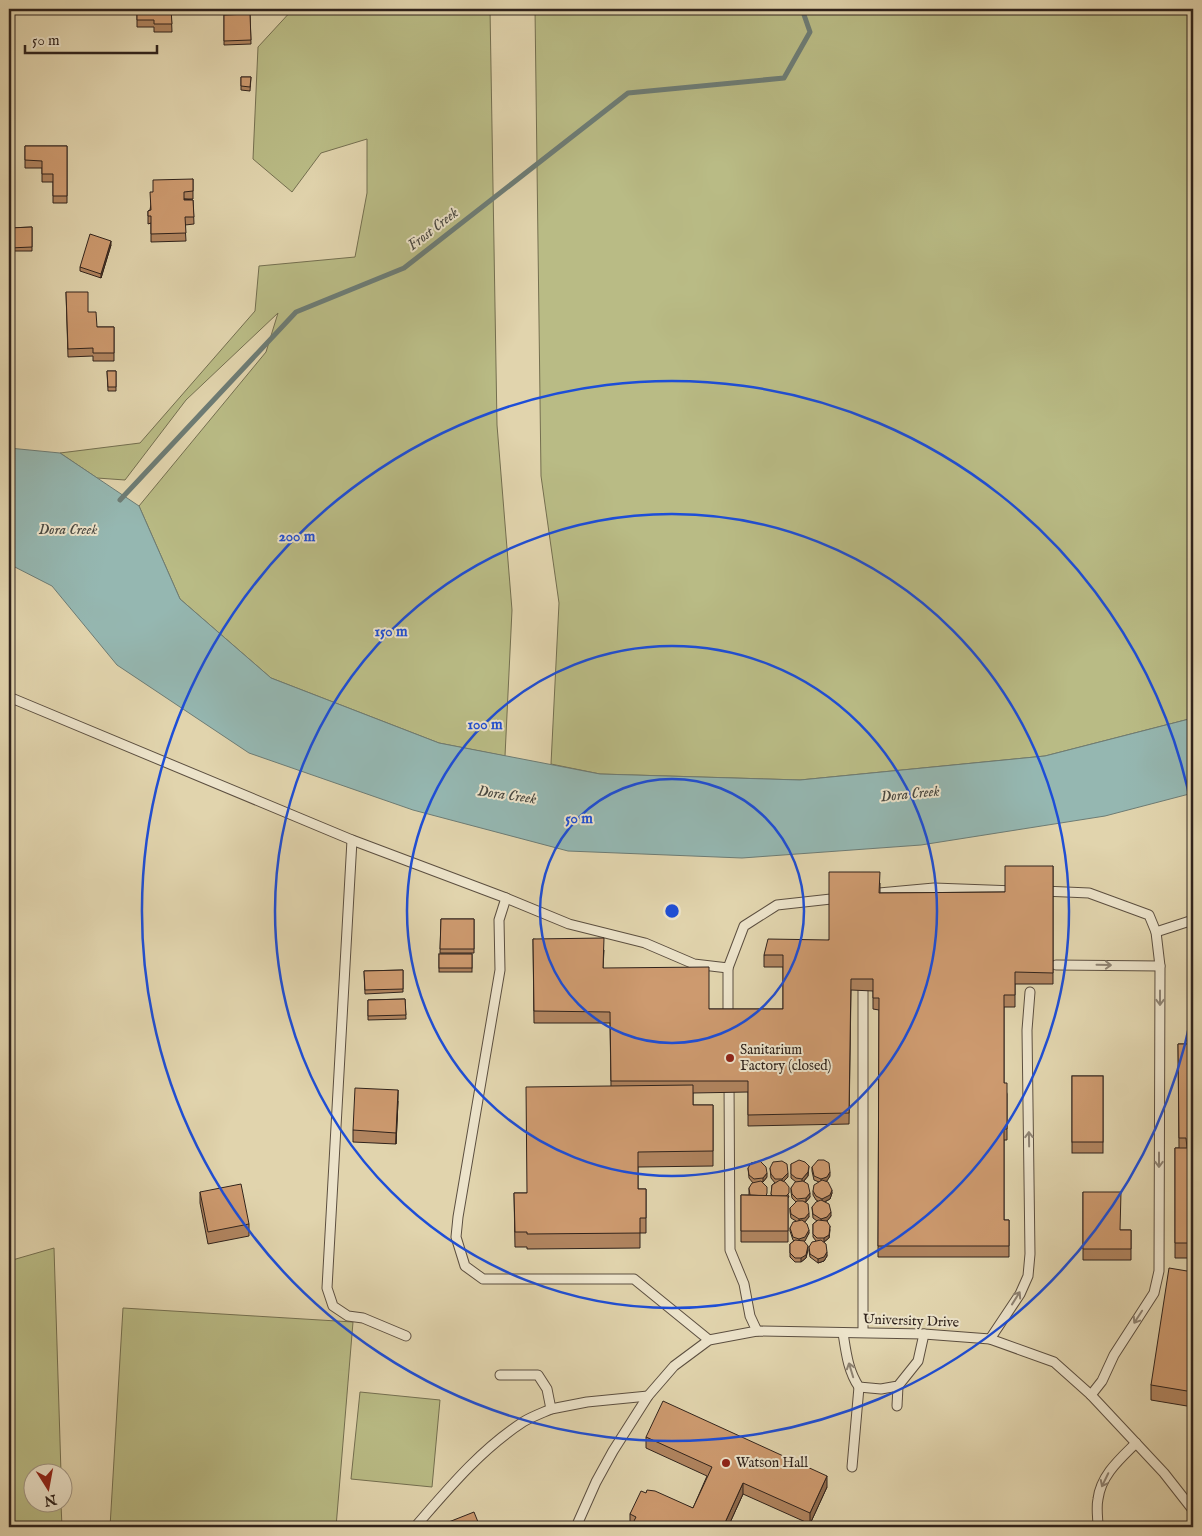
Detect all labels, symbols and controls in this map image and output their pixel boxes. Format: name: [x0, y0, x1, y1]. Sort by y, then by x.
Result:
scale bar: [25, 22, 158, 54]
text: 50 m: [32, 31, 60, 50]
water label: Frost Creek: [404, 203, 462, 255]
water label: Dora Creek: [38, 520, 98, 539]
text: 200 m: [279, 527, 316, 546]
text: 150 m: [374, 622, 408, 641]
text: 100 m: [467, 715, 503, 734]
water label: Dora Creek: [476, 781, 538, 809]
water label: Dora Creek: [880, 781, 940, 807]
text: 50 m: [565, 809, 593, 828]
centre of rings: [663, 902, 681, 920]
one-way arrow: [1096, 960, 1112, 970]
one-way arrow: [1155, 990, 1165, 1006]
place label: Sanitarium Factory (closed): [740, 1041, 831, 1075]
marker: Sanitarium Factory (closed): [724, 1052, 736, 1064]
one-way arrow: [1024, 1131, 1033, 1147]
one-way arrow: [1154, 1152, 1164, 1168]
one-way arrow: [1012, 1292, 1022, 1306]
street label: University Drive: [863, 1310, 960, 1332]
one-way arrow: [1133, 1310, 1143, 1324]
one-way arrow: [845, 1362, 855, 1378]
place label: Watson Hall: [736, 1454, 808, 1472]
marker: Watson Hall: [720, 1457, 732, 1469]
north arrow: [22, 1464, 72, 1514]
one-way arrow: [1100, 1472, 1109, 1487]
text: N: [43, 1490, 59, 1510]

